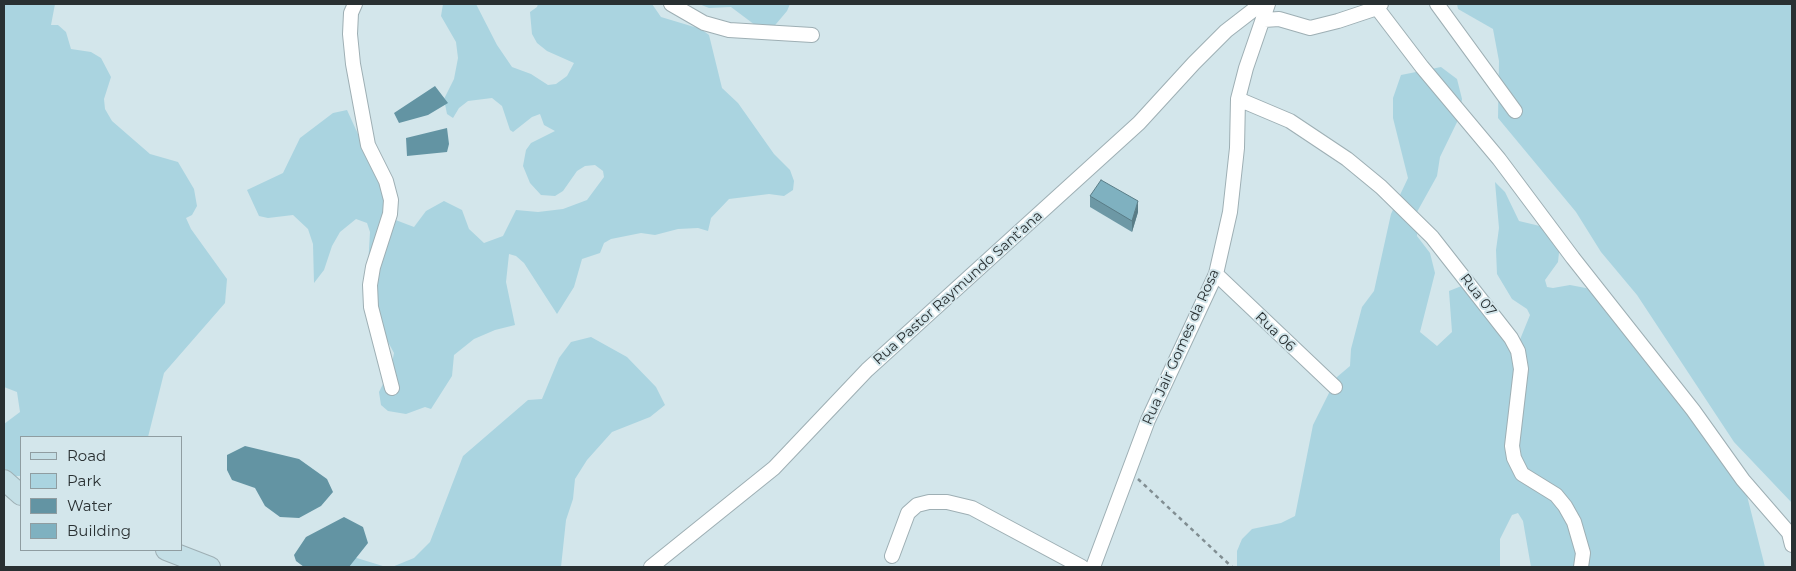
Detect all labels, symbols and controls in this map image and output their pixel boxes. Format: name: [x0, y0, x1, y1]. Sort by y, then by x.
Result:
street label: Rua Pastor Raymundo Sant’ana: [870, 207, 1046, 369]
street label: Rua Jair Gomes da Rosa: [1139, 267, 1223, 427]
street label: Rua 07: [1456, 271, 1500, 319]
street label: Rua 06: [1251, 309, 1299, 355]
legend: [20, 436, 182, 551]
text: Road: [67, 446, 106, 465]
text: Park: [67, 471, 101, 490]
text: Water: [67, 496, 113, 515]
text: Building: [67, 521, 131, 540]

